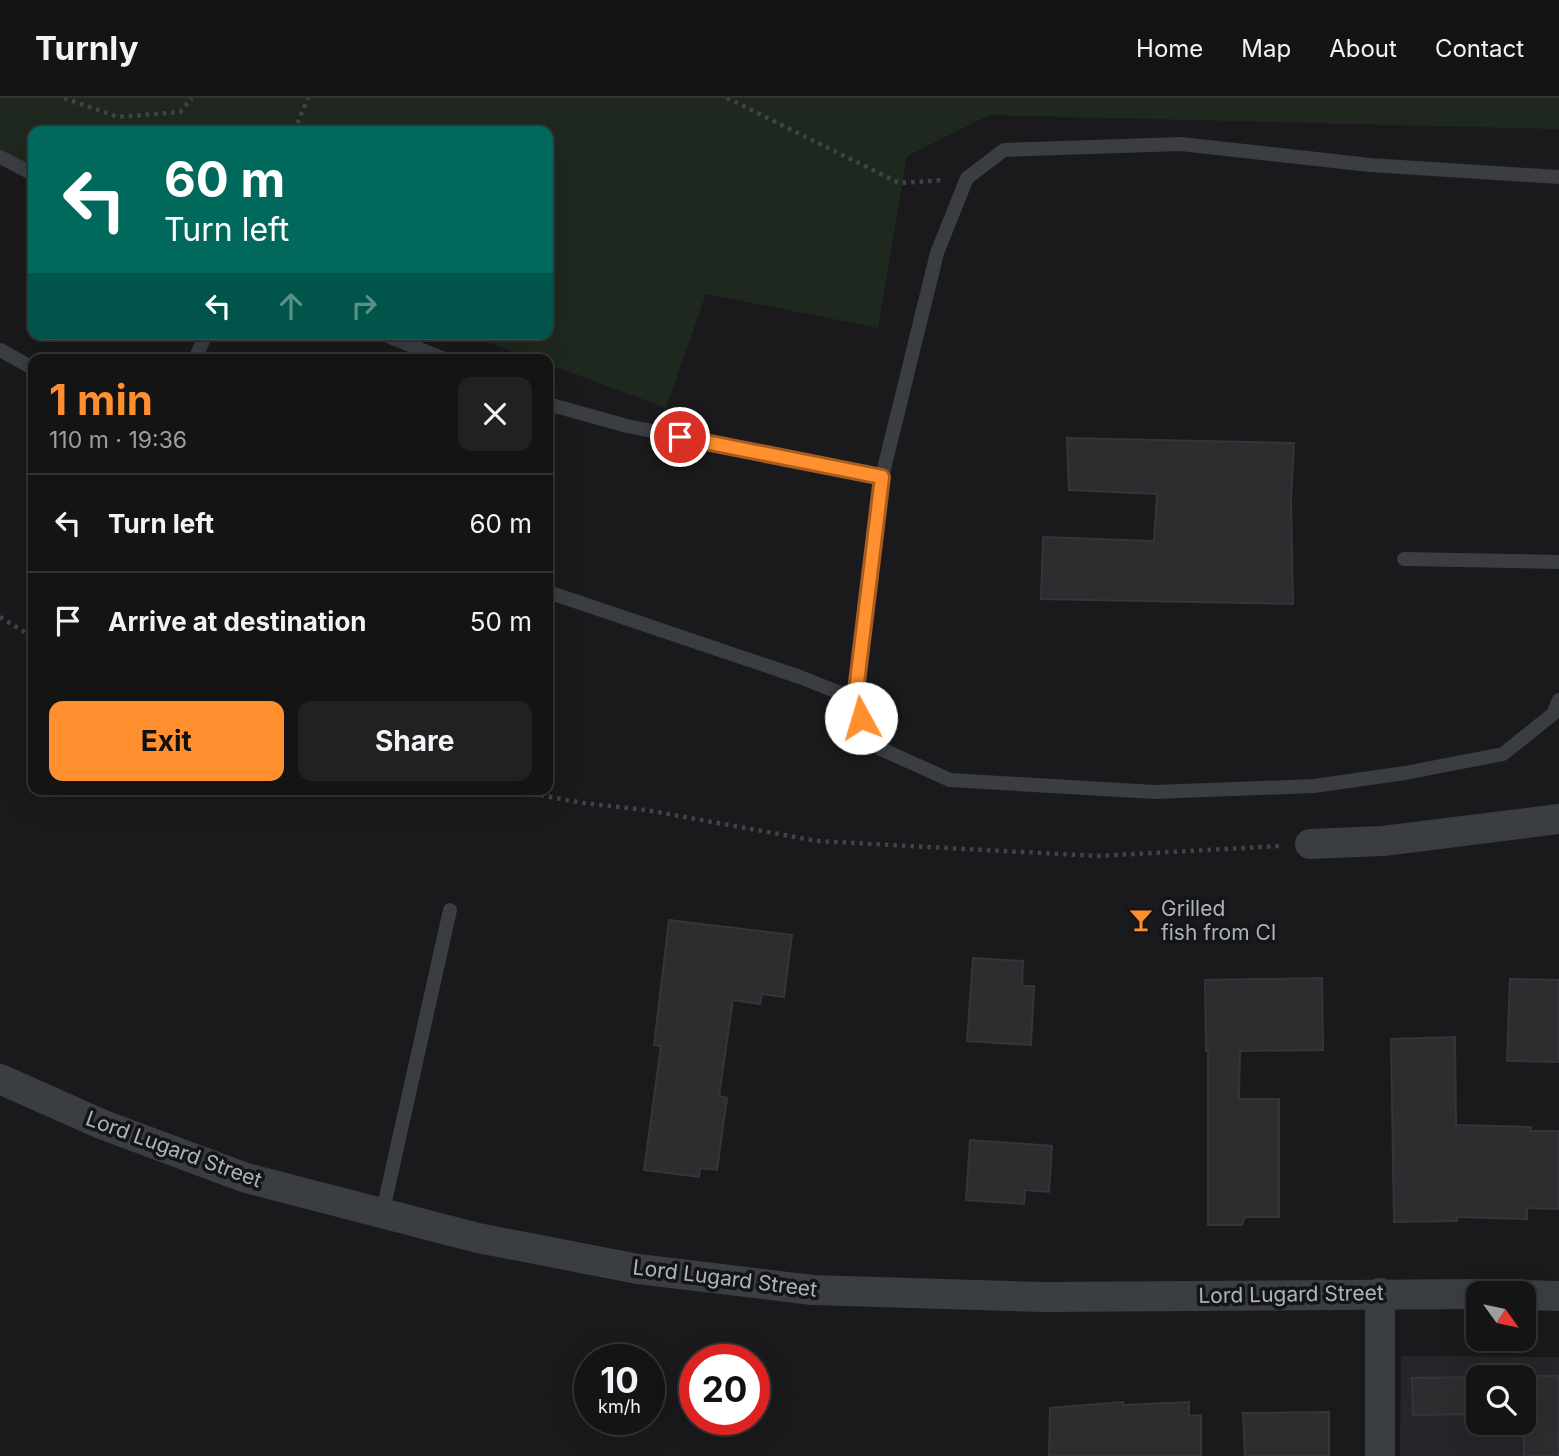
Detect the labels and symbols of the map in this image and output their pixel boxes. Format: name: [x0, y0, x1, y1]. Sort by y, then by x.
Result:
pin: [650, 407, 710, 467]
position arrow: [824, 681, 898, 755]
place label: Grilled fish from CI: [1161, 896, 1276, 945]
bar icon: Grilled fish from CI: [1127, 906, 1155, 934]
street label: Lord Lugard Street: [83, 1106, 265, 1192]
street label: Lord Lugard Street: [631, 1254, 819, 1302]
street label: Lord Lugard Street: [1198, 1280, 1384, 1308]
north arrow: [1466, 1281, 1536, 1351]
speed limit sign: 20: [679, 1344, 770, 1435]

